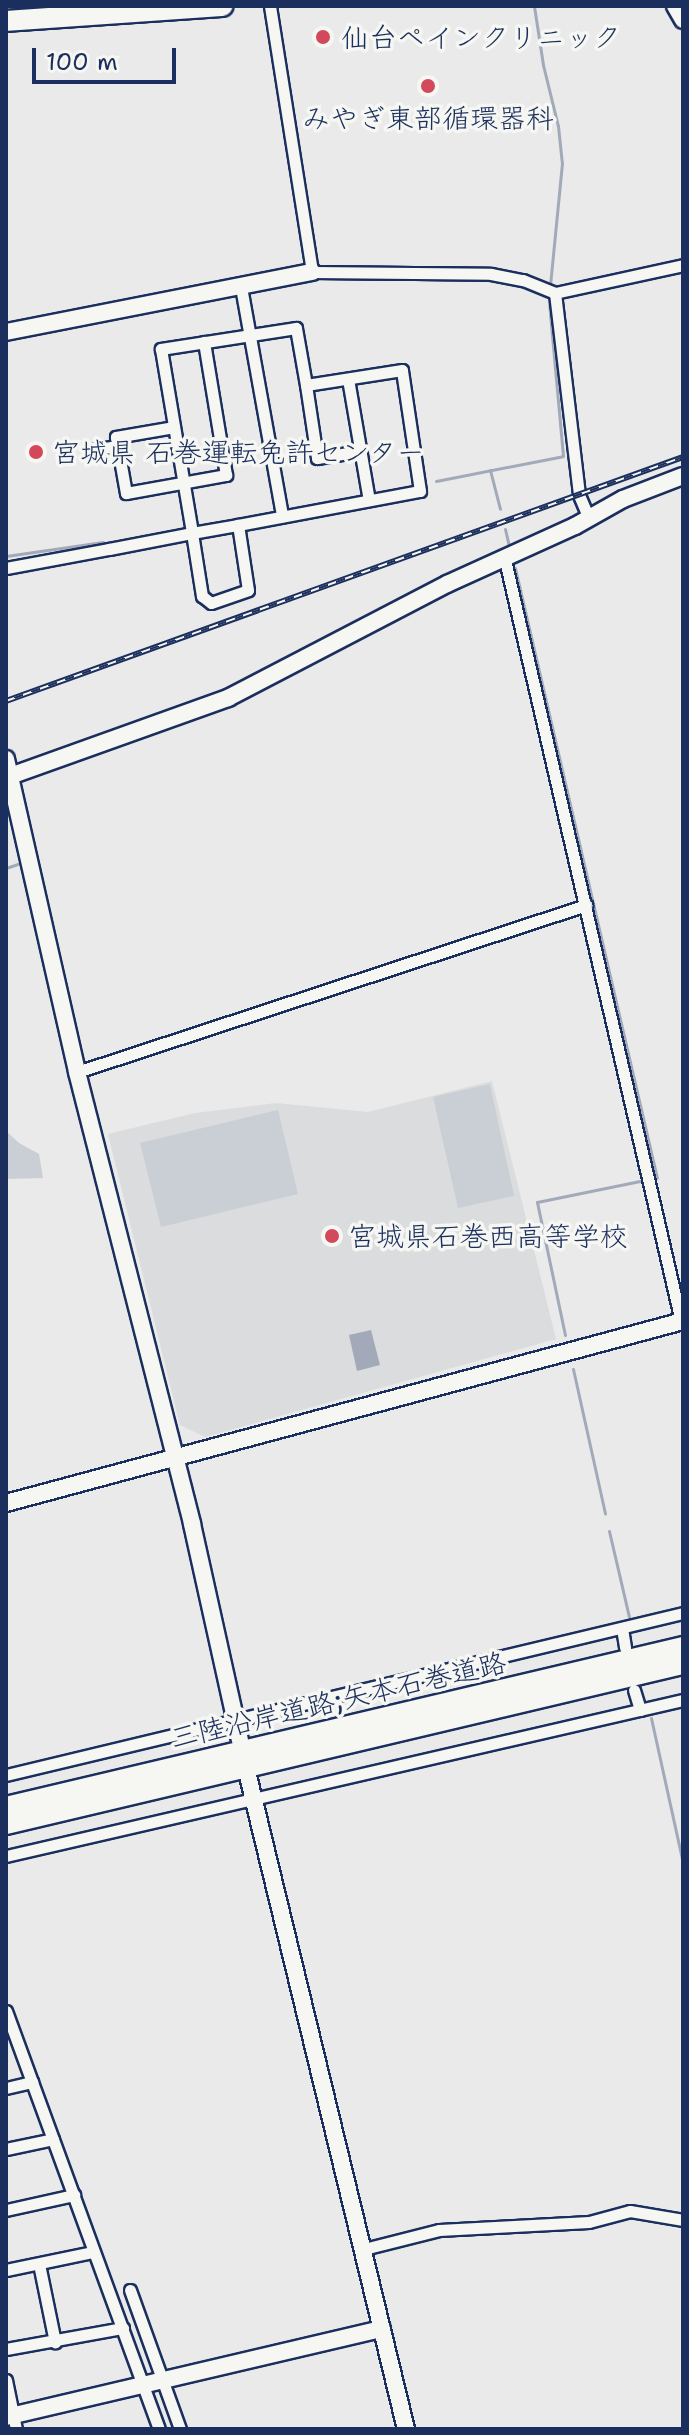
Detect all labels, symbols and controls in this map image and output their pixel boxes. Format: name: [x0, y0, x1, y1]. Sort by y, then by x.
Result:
place label: 仙台ペインクリニック: [341, 20, 621, 54]
marker: 仙台ペインクリニック: [312, 26, 334, 48]
scale bar: [36, 32, 180, 82]
text: 100 m: [46, 46, 118, 78]
marker: みやぎ東部循環器科: [417, 75, 439, 97]
place label: みやぎ東部循環器科: [302, 101, 554, 135]
place label: 宮城県 石巻運転免許センター: [52, 435, 426, 469]
marker: 宮城県 石巻運転免許センター: [27, 443, 45, 461]
place label: 宮城県石巻西高等学校: [348, 1219, 628, 1253]
marker: 宮城県石巻西高等学校: [323, 1227, 341, 1245]
street label: 三陸沿岸道路;矢本石巻道路: [167, 1645, 509, 1755]

